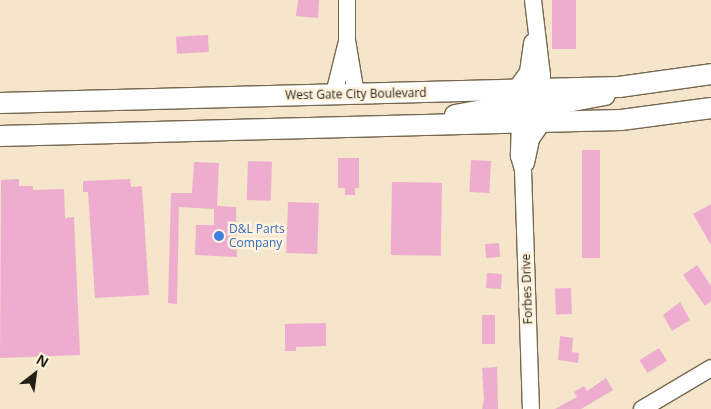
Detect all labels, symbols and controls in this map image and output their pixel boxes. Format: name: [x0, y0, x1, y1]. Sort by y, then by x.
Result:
street label: West Gate City Boulevard: [285, 86, 427, 102]
place label: D&L Parts Company: [229, 222, 285, 250]
marker: D&L Parts Company: [213, 230, 225, 242]
street label: Forbes Drive: [519, 253, 535, 325]
north arrow: [10, 349, 60, 399]
text: N: [33, 349, 52, 372]

